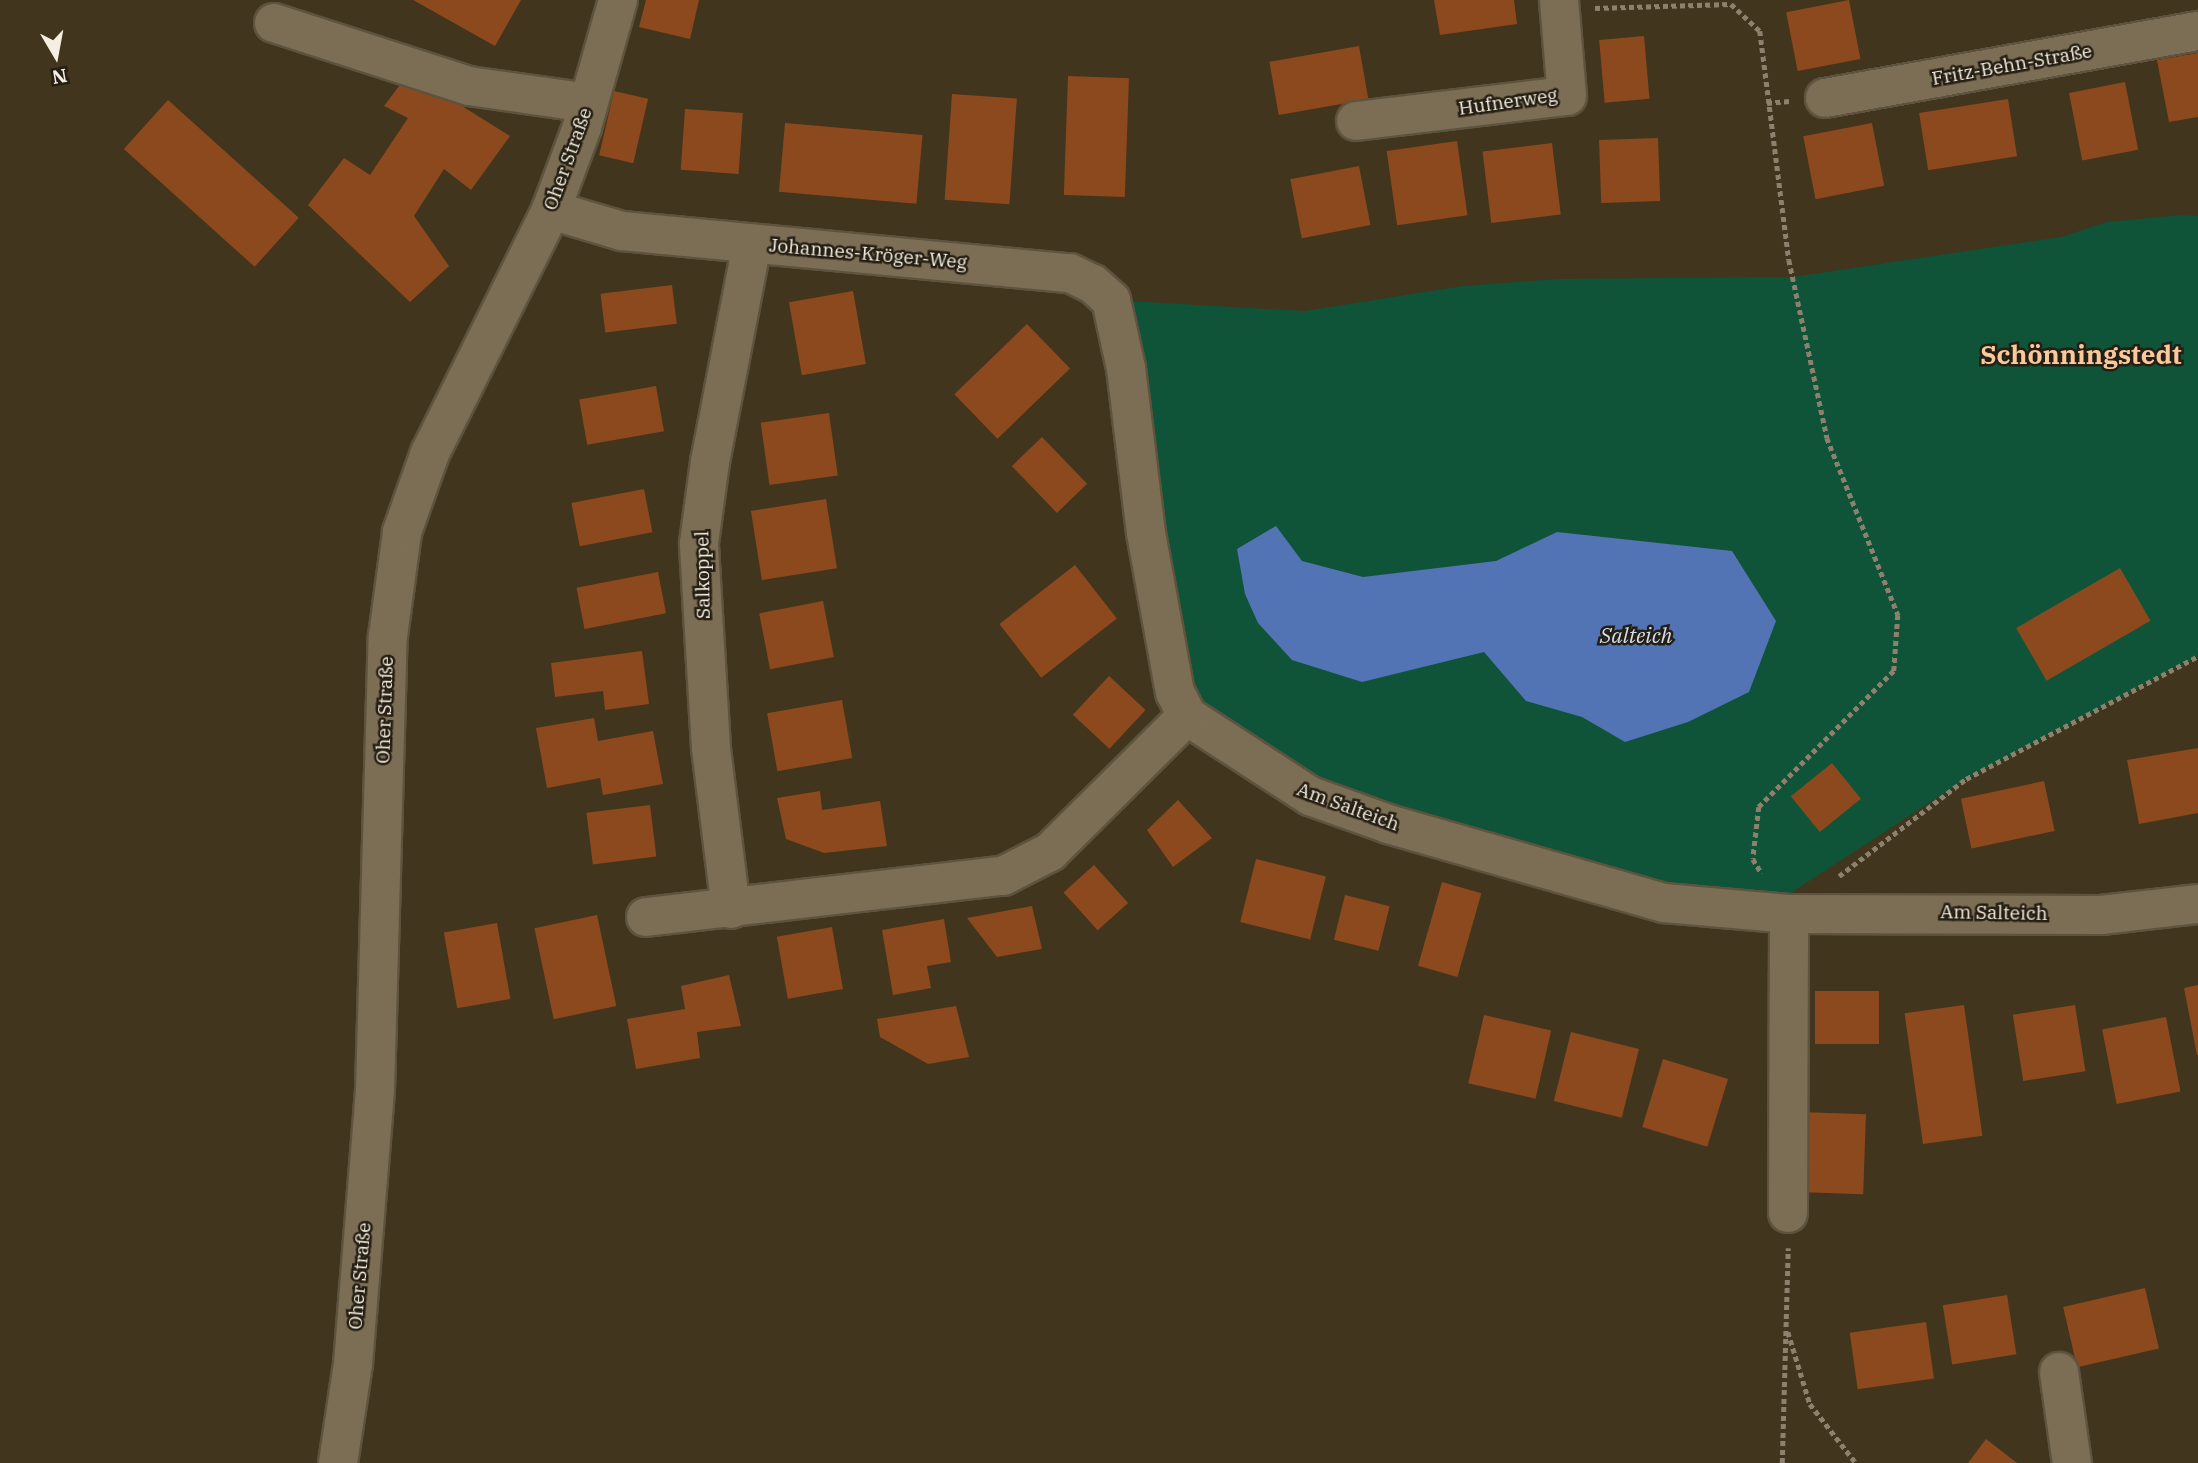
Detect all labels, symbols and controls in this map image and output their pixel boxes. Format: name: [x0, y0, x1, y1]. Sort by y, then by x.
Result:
north arrow: [21, 21, 91, 91]
street label: Fritz-Behn-Straße: [1930, 40, 2094, 90]
text: N: [50, 64, 69, 90]
street label: Hufnerweg: [1457, 84, 1559, 120]
street label: Oher Straße: [539, 105, 597, 213]
street label: Johannes-Kröger-Weg: [768, 234, 968, 274]
district label: Schönningstedt: [1980, 339, 2182, 371]
street label: Salkoppel: [691, 531, 715, 619]
water label: Salteich: [1600, 622, 1672, 648]
street label: Oher Straße: [372, 656, 398, 764]
street label: Am Salteich: [1294, 778, 1402, 836]
street label: Am Salteich: [1940, 901, 2048, 925]
street label: Oher Straße: [344, 1221, 376, 1331]

